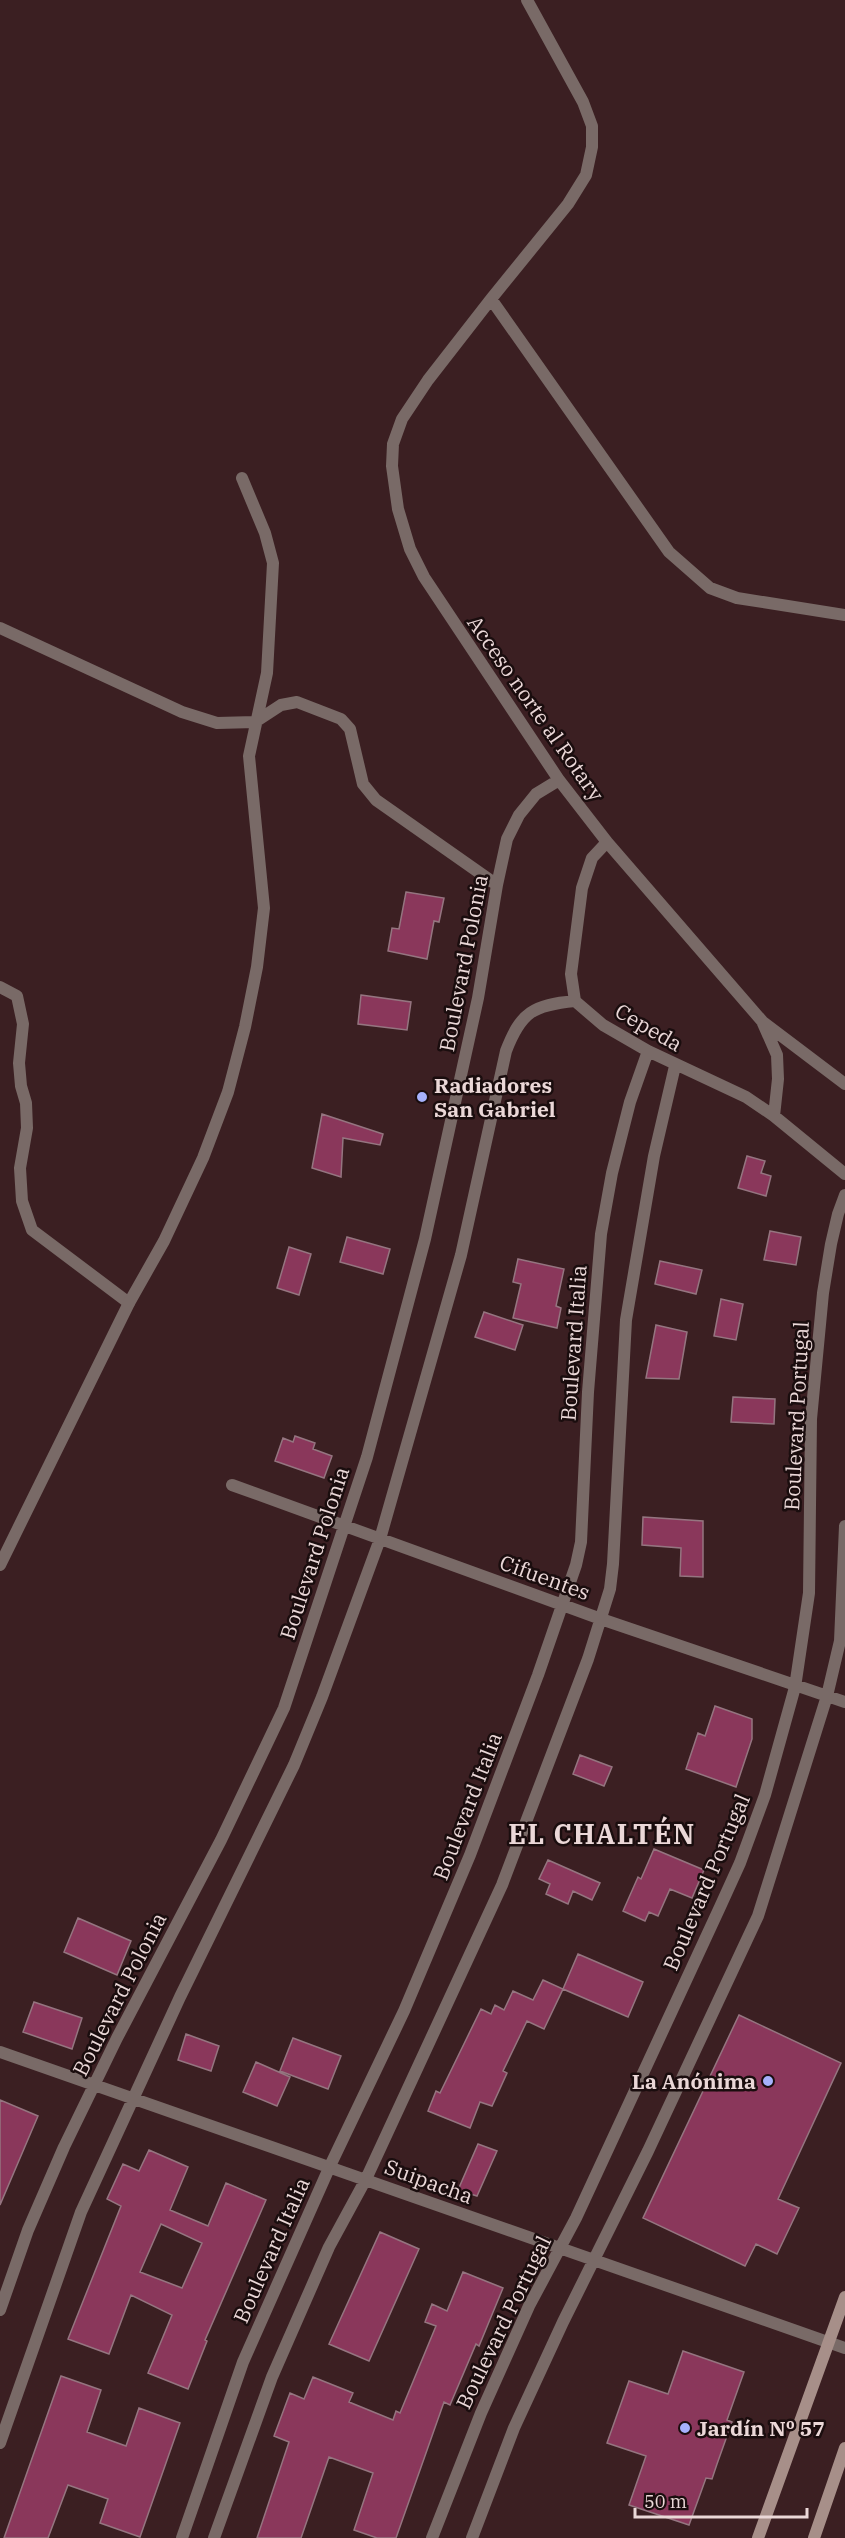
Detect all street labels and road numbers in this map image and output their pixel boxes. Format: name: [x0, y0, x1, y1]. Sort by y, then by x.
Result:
street label: Acceso norte al Rotary: [461, 610, 611, 807]
street label: Boulevard Polonia: [432, 872, 494, 1054]
street label: Cepeda: [610, 997, 688, 1057]
street label: Boulevard Italia: [554, 1264, 592, 1422]
street label: Boulevard Portugal: [777, 1321, 815, 1511]
street label: Boulevard Polonia: [273, 1463, 355, 1643]
street label: Cifuentes: [496, 1548, 594, 1606]
street label: Boulevard Italia: [426, 1728, 508, 1884]
street label: Boulevard Portugal: [656, 1789, 756, 1975]
street label: Boulevard Polonia: [66, 1907, 172, 2081]
street label: Suipacha: [381, 2152, 477, 2210]
street label: Boulevard Italia: [226, 2173, 316, 2327]
street label: Boulevard Portugal: [449, 2231, 557, 2413]

